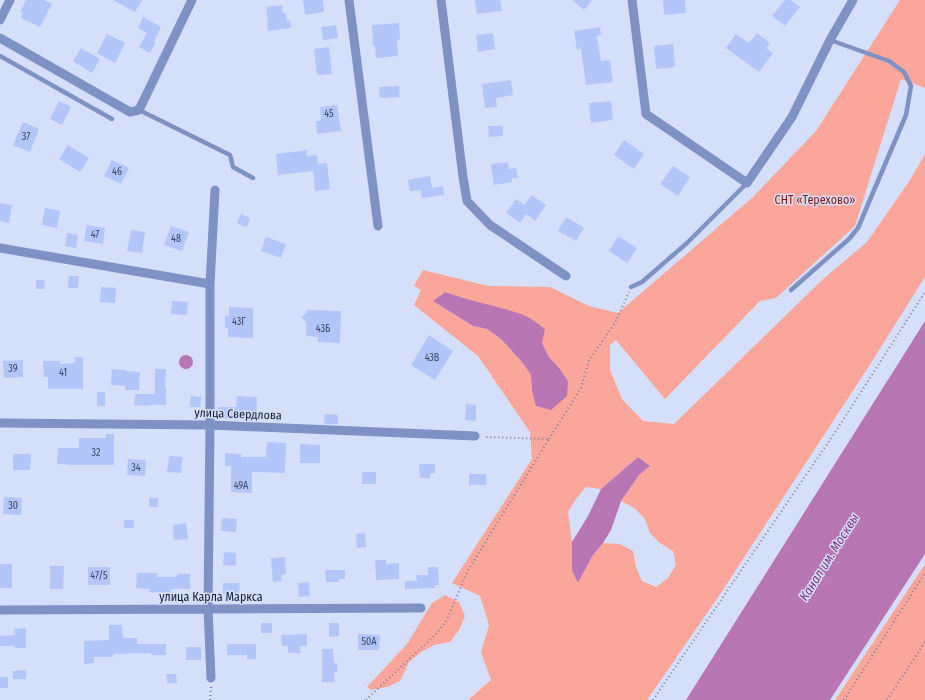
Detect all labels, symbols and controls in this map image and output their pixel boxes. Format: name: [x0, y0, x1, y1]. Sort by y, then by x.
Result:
house number: 45: [324, 108, 334, 120]
house number: 37: [22, 131, 30, 143]
house number: 46: [112, 166, 122, 178]
park label: СНТ «Терехово»: [775, 193, 855, 207]
house number: 47: [91, 229, 99, 241]
house number: 48: [171, 233, 181, 245]
house number: 43Г: [232, 316, 246, 328]
house number: 43Б: [316, 323, 330, 335]
house number: 43В: [425, 352, 440, 364]
house number: 39: [8, 363, 18, 375]
house number: 41: [59, 367, 67, 379]
street label: улица Свердлова: [194, 405, 282, 423]
house number: 32: [92, 447, 101, 459]
house number: 34: [131, 462, 141, 474]
house number: 49А: [234, 480, 249, 492]
house number: 30: [8, 500, 18, 512]
water label: Канал им. Москвы: [796, 511, 862, 603]
house number: 47/5: [90, 570, 108, 582]
street label: улица Карла Маркса: [159, 590, 263, 604]
house number: 50А: [361, 636, 377, 648]

